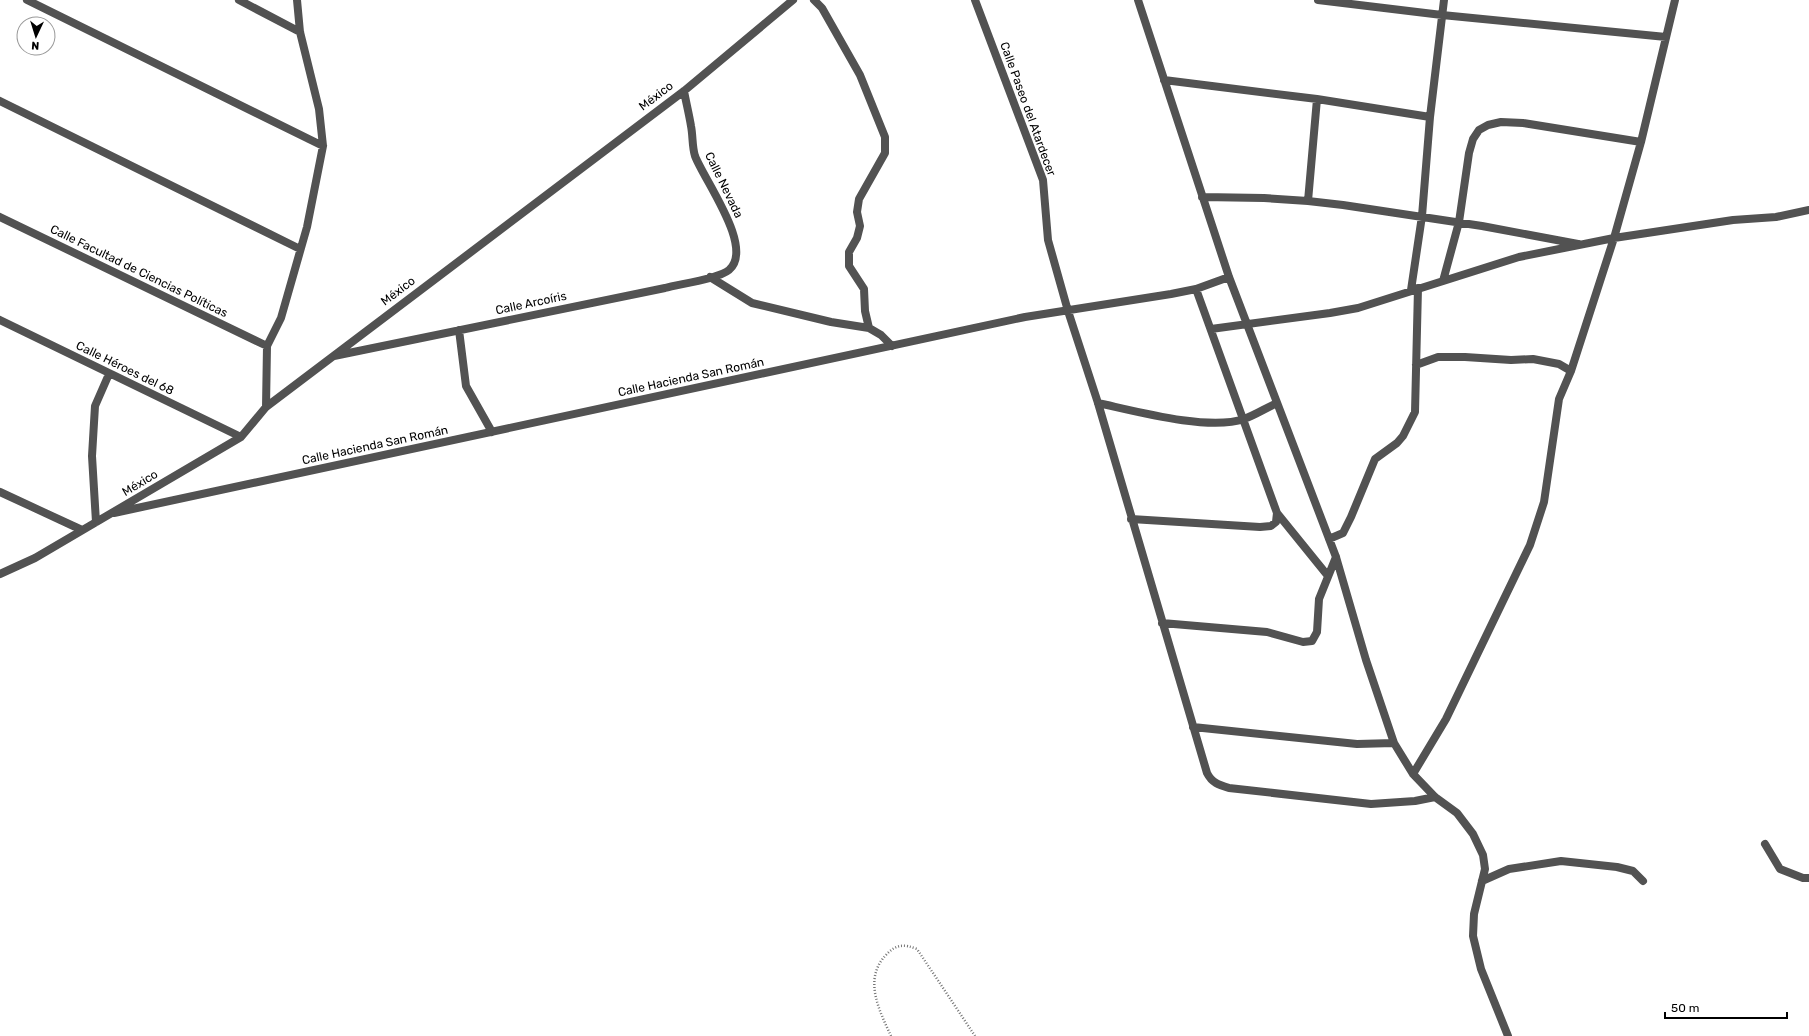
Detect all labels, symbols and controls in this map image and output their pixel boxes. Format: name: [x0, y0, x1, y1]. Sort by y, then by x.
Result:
north arrow: [16, 16, 56, 56]
text: N: [31, 39, 40, 52]
street label: Calle Paseo del Atardecer: [997, 40, 1059, 178]
street label: México: [636, 79, 676, 113]
street label: Calle Nevada: [702, 150, 746, 220]
street label: Calle Facultad de Ciencias Políticas: [48, 222, 230, 320]
street label: México: [378, 274, 418, 308]
street label: Calle Arcoíris: [494, 289, 568, 317]
street label: Calle Héroes del 68: [74, 338, 176, 398]
street label: Calle Hacienda San Román: [617, 355, 765, 399]
street label: Calle Hacienda San Román: [301, 423, 449, 467]
street label: México: [120, 467, 160, 499]
scale bar: [1665, 994, 1787, 1020]
text: 50 m: [1671, 1001, 1699, 1015]

